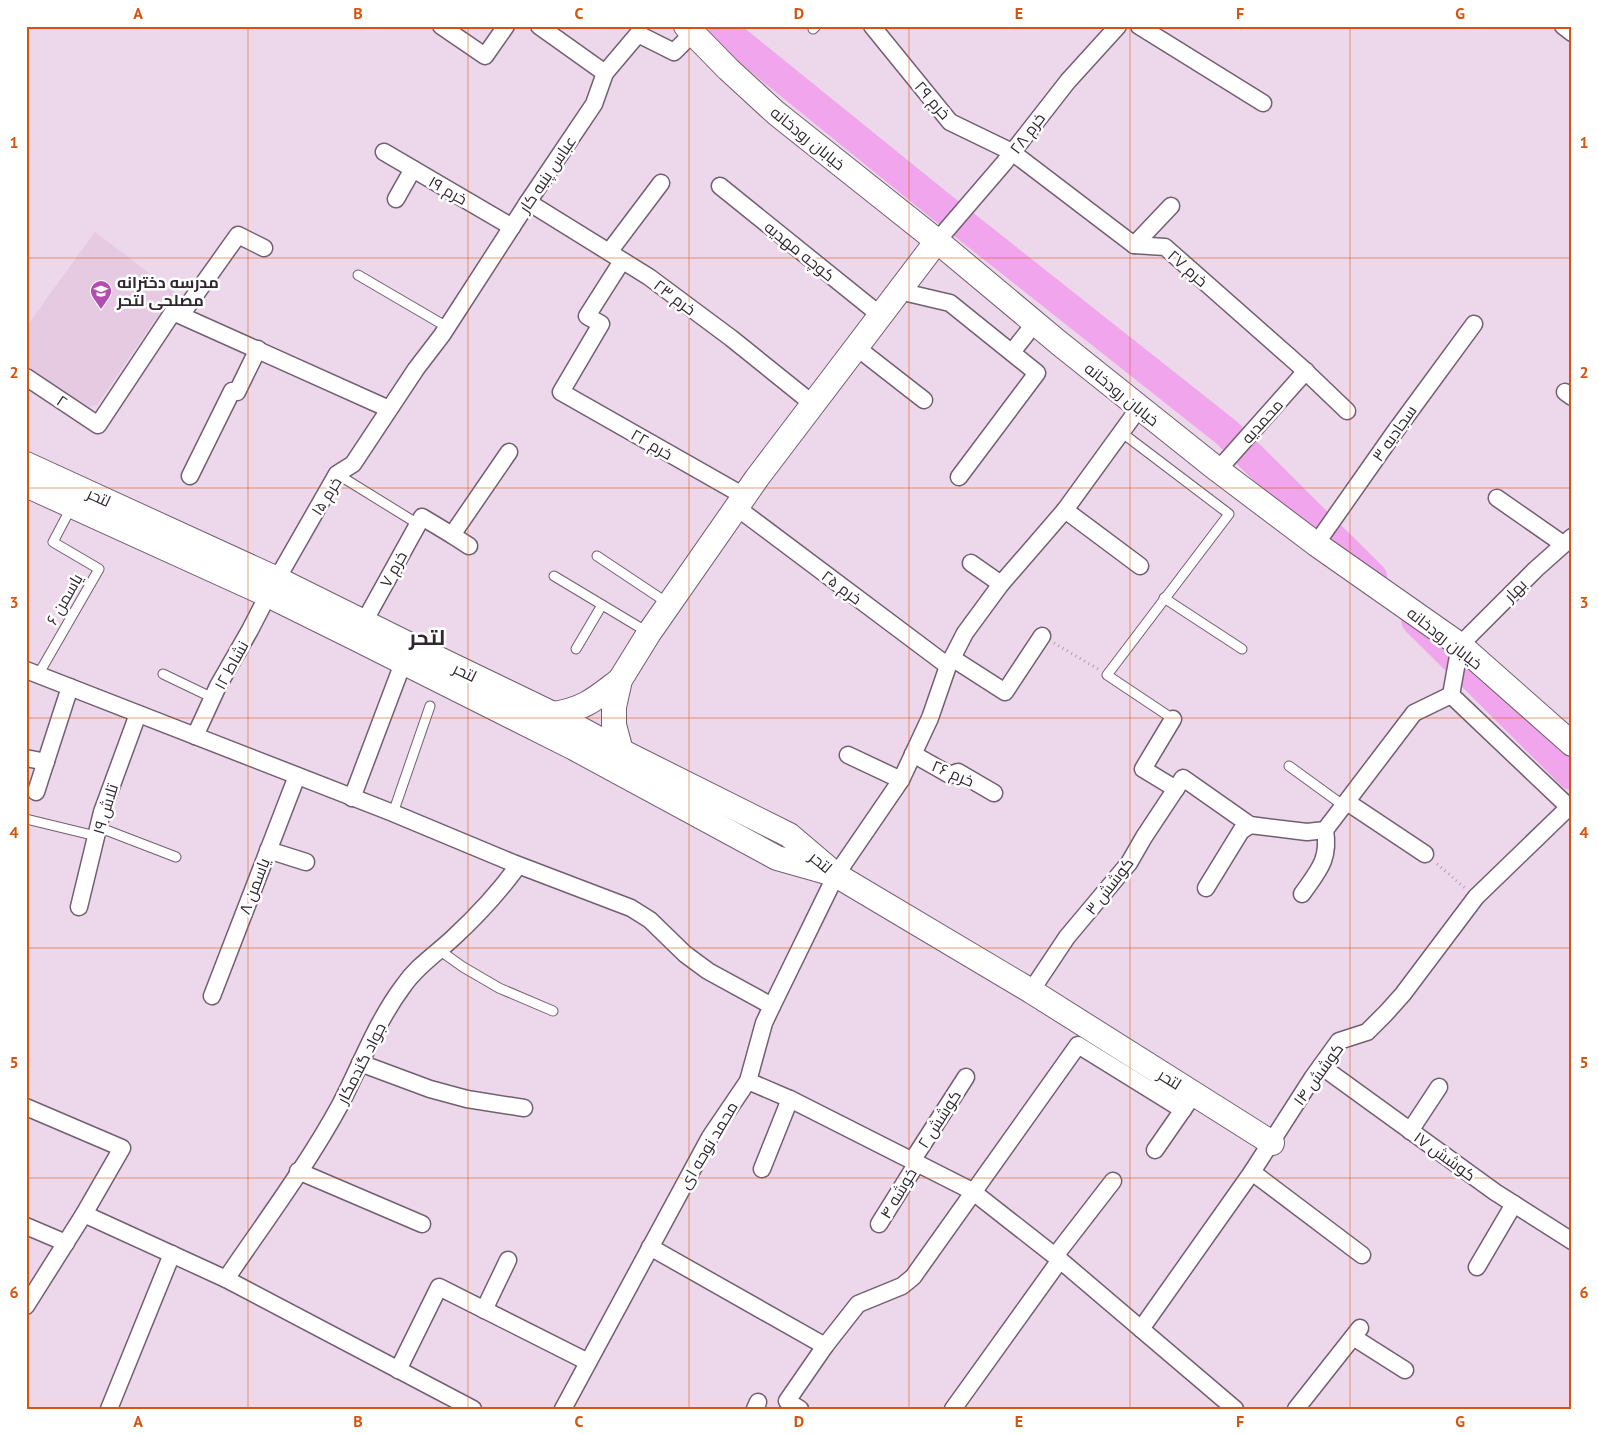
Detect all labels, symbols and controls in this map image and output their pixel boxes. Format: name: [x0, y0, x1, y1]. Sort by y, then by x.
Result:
text: A: [133, 3, 143, 23]
text: B: [353, 3, 363, 23]
text: C: [575, 3, 584, 23]
text: D: [794, 3, 804, 23]
text: E: [1015, 3, 1023, 23]
text: F: [1236, 3, 1244, 23]
text: G: [1455, 3, 1465, 23]
street label: خرم ۲۹: [909, 77, 955, 125]
street label: خیابان رودخانه: [766, 102, 849, 175]
street label: خرم ۲۸: [1005, 108, 1051, 159]
text: 1: [9, 132, 19, 152]
street label: عباس پنبه کار: [513, 132, 582, 218]
text: 1: [1579, 132, 1589, 152]
street label: خرم ۱۹: [424, 171, 471, 211]
street label: کوچه مهدیه: [760, 217, 839, 287]
street label: خرم ۲۷: [1163, 245, 1212, 292]
place label: مدرسه دخترانه مصلحی لتحر: [116, 272, 219, 310]
street label: خرم ۲۳: [649, 275, 700, 321]
school or university icon: مدرسه دخترانه مصلحی لتحر: [89, 279, 113, 310]
street label: خیابان رودخانه: [1080, 358, 1163, 431]
text: 2: [9, 362, 19, 382]
text: 2: [1579, 362, 1589, 382]
street label: ۲: [53, 390, 71, 412]
street label: محمدیه: [1237, 395, 1287, 447]
street label: سجادیه ۳: [1367, 401, 1421, 465]
street label: خرم ۲۲: [627, 424, 676, 466]
street label: خرم ۱۵: [306, 473, 347, 520]
street label: لتحر: [83, 483, 114, 511]
street label: خرم ۷: [375, 548, 413, 591]
street label: خرم ۲۵: [817, 565, 866, 610]
street label: یاسمن ۶: [41, 569, 88, 629]
street label: بهار: [1499, 575, 1531, 607]
text: 3: [9, 592, 19, 612]
text: 3: [1579, 592, 1589, 612]
street label: خیابان رودخانه: [1403, 602, 1487, 674]
district label: لتحر: [408, 624, 445, 651]
street label: نشاط ۱۲: [209, 637, 253, 693]
street label: لتحر: [449, 657, 480, 686]
street label: خرم ۲۶: [928, 755, 977, 793]
street label: تلاش ۱۹: [88, 781, 123, 837]
text: 4: [9, 822, 19, 842]
text: 4: [1579, 822, 1589, 842]
street label: لتحر: [805, 846, 836, 877]
street label: کوشش ۳: [1080, 853, 1138, 919]
street label: یاسمن ۸: [234, 854, 275, 917]
street label: جواد گندمکار: [332, 1019, 390, 1108]
street label: کوشش ۱۴: [1289, 1039, 1348, 1110]
text: 5: [9, 1052, 19, 1072]
text: 5: [1579, 1052, 1589, 1072]
street label: لتحر: [1154, 1064, 1185, 1094]
street label: کوشش ۲: [913, 1086, 966, 1152]
street label: محمد نوحه ای: [674, 1098, 743, 1193]
street label: کوشش ۱۷: [1410, 1127, 1480, 1186]
street label: خوشه ۴: [875, 1164, 921, 1222]
text: 6: [9, 1282, 19, 1302]
text: 6: [1579, 1282, 1589, 1302]
text: A: [133, 1411, 143, 1431]
text: B: [353, 1411, 363, 1431]
text: C: [575, 1411, 584, 1431]
text: D: [794, 1411, 804, 1431]
text: E: [1015, 1411, 1023, 1431]
text: F: [1236, 1411, 1244, 1431]
text: G: [1455, 1411, 1465, 1431]

